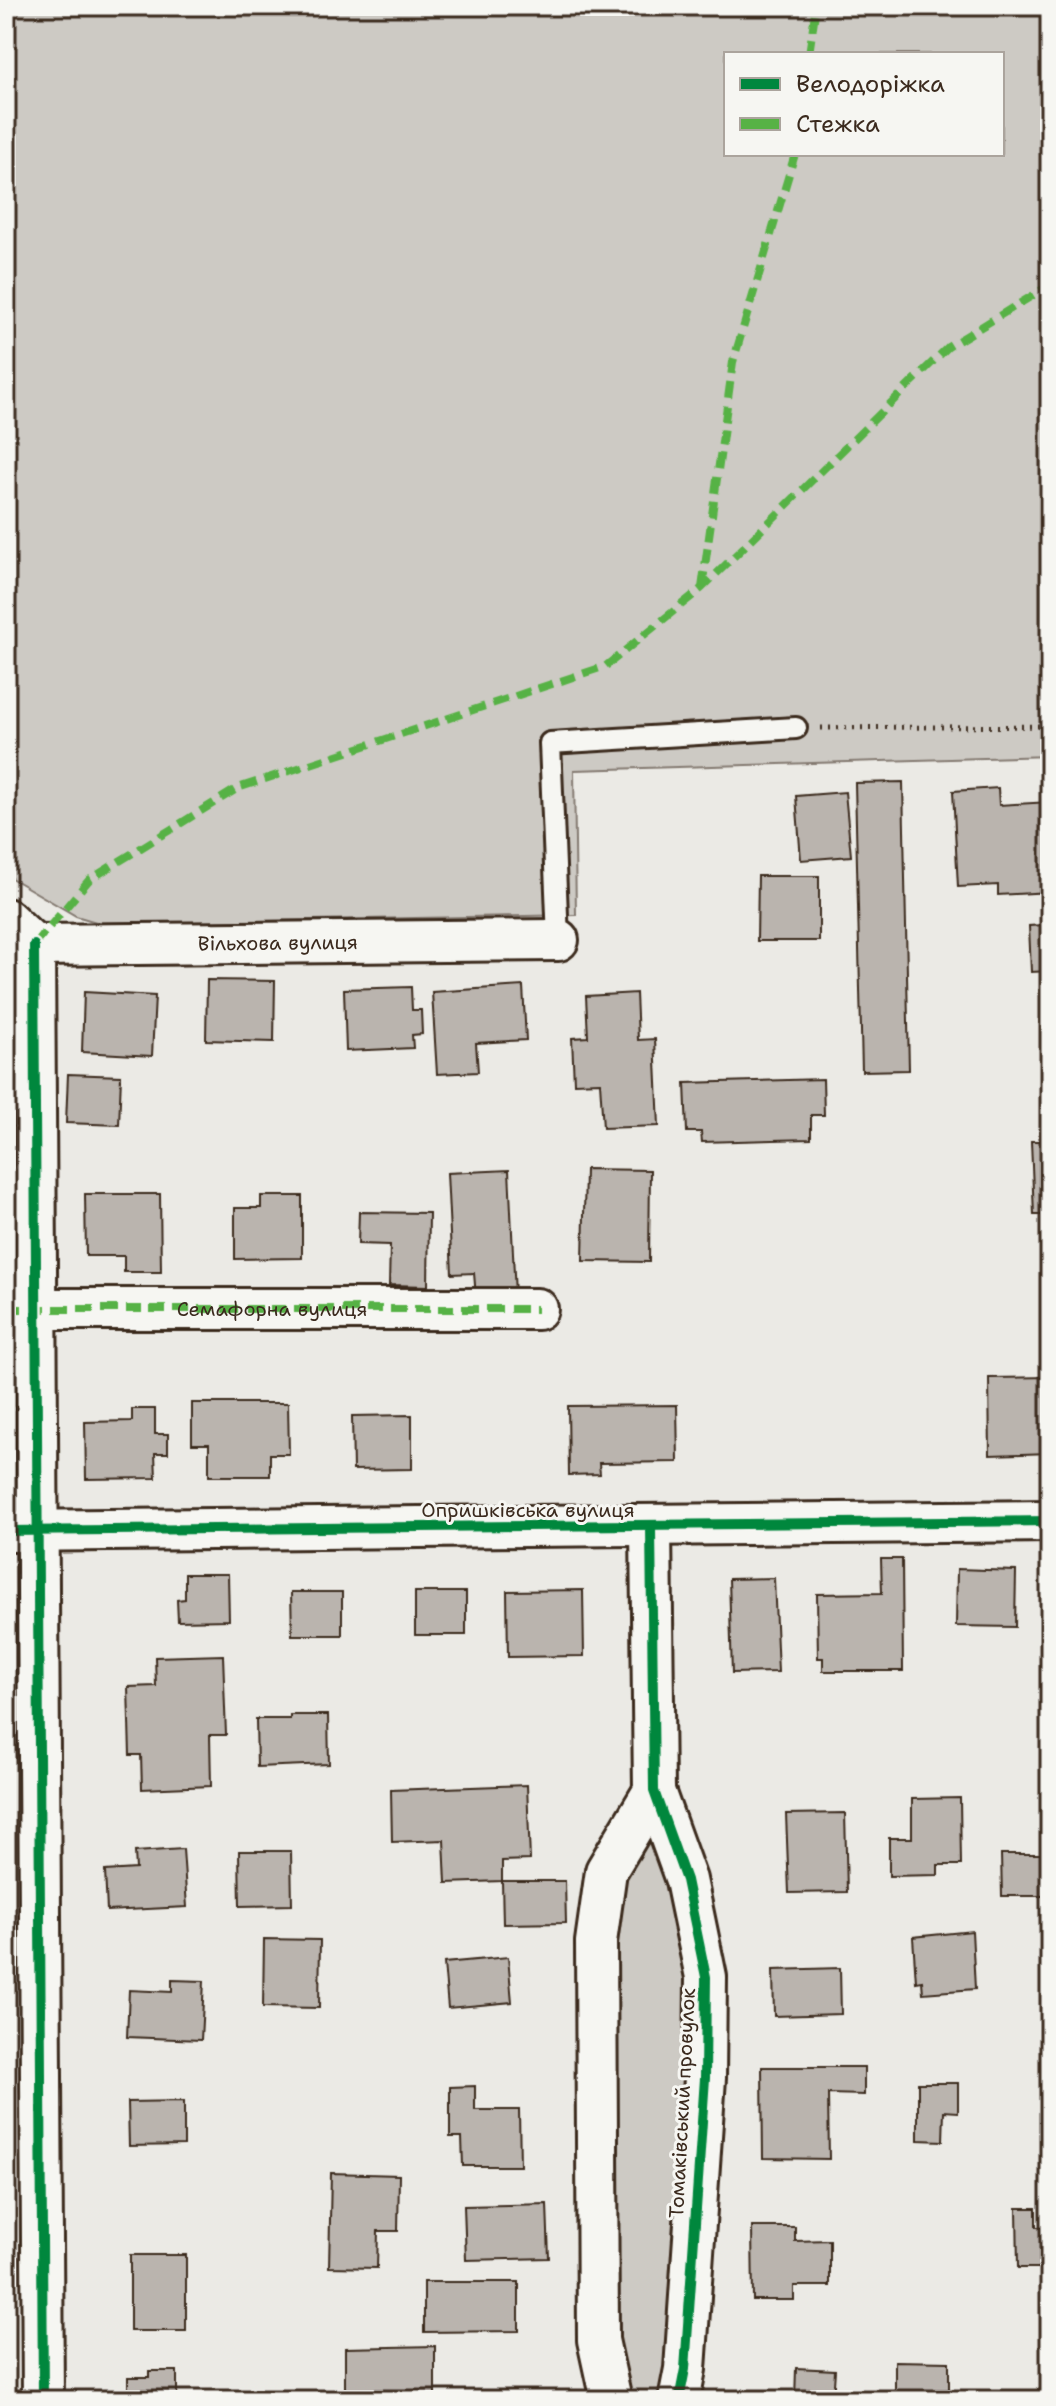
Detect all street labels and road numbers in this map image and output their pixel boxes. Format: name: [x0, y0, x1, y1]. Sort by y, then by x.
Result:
street label: Вільхова вулиця: [198, 929, 358, 956]
street label: Семафорна вулиця: [177, 1296, 367, 1322]
street label: Опришківська вулиця: [421, 1497, 635, 1523]
street label: Томаківський провулок: [663, 1987, 701, 2219]

